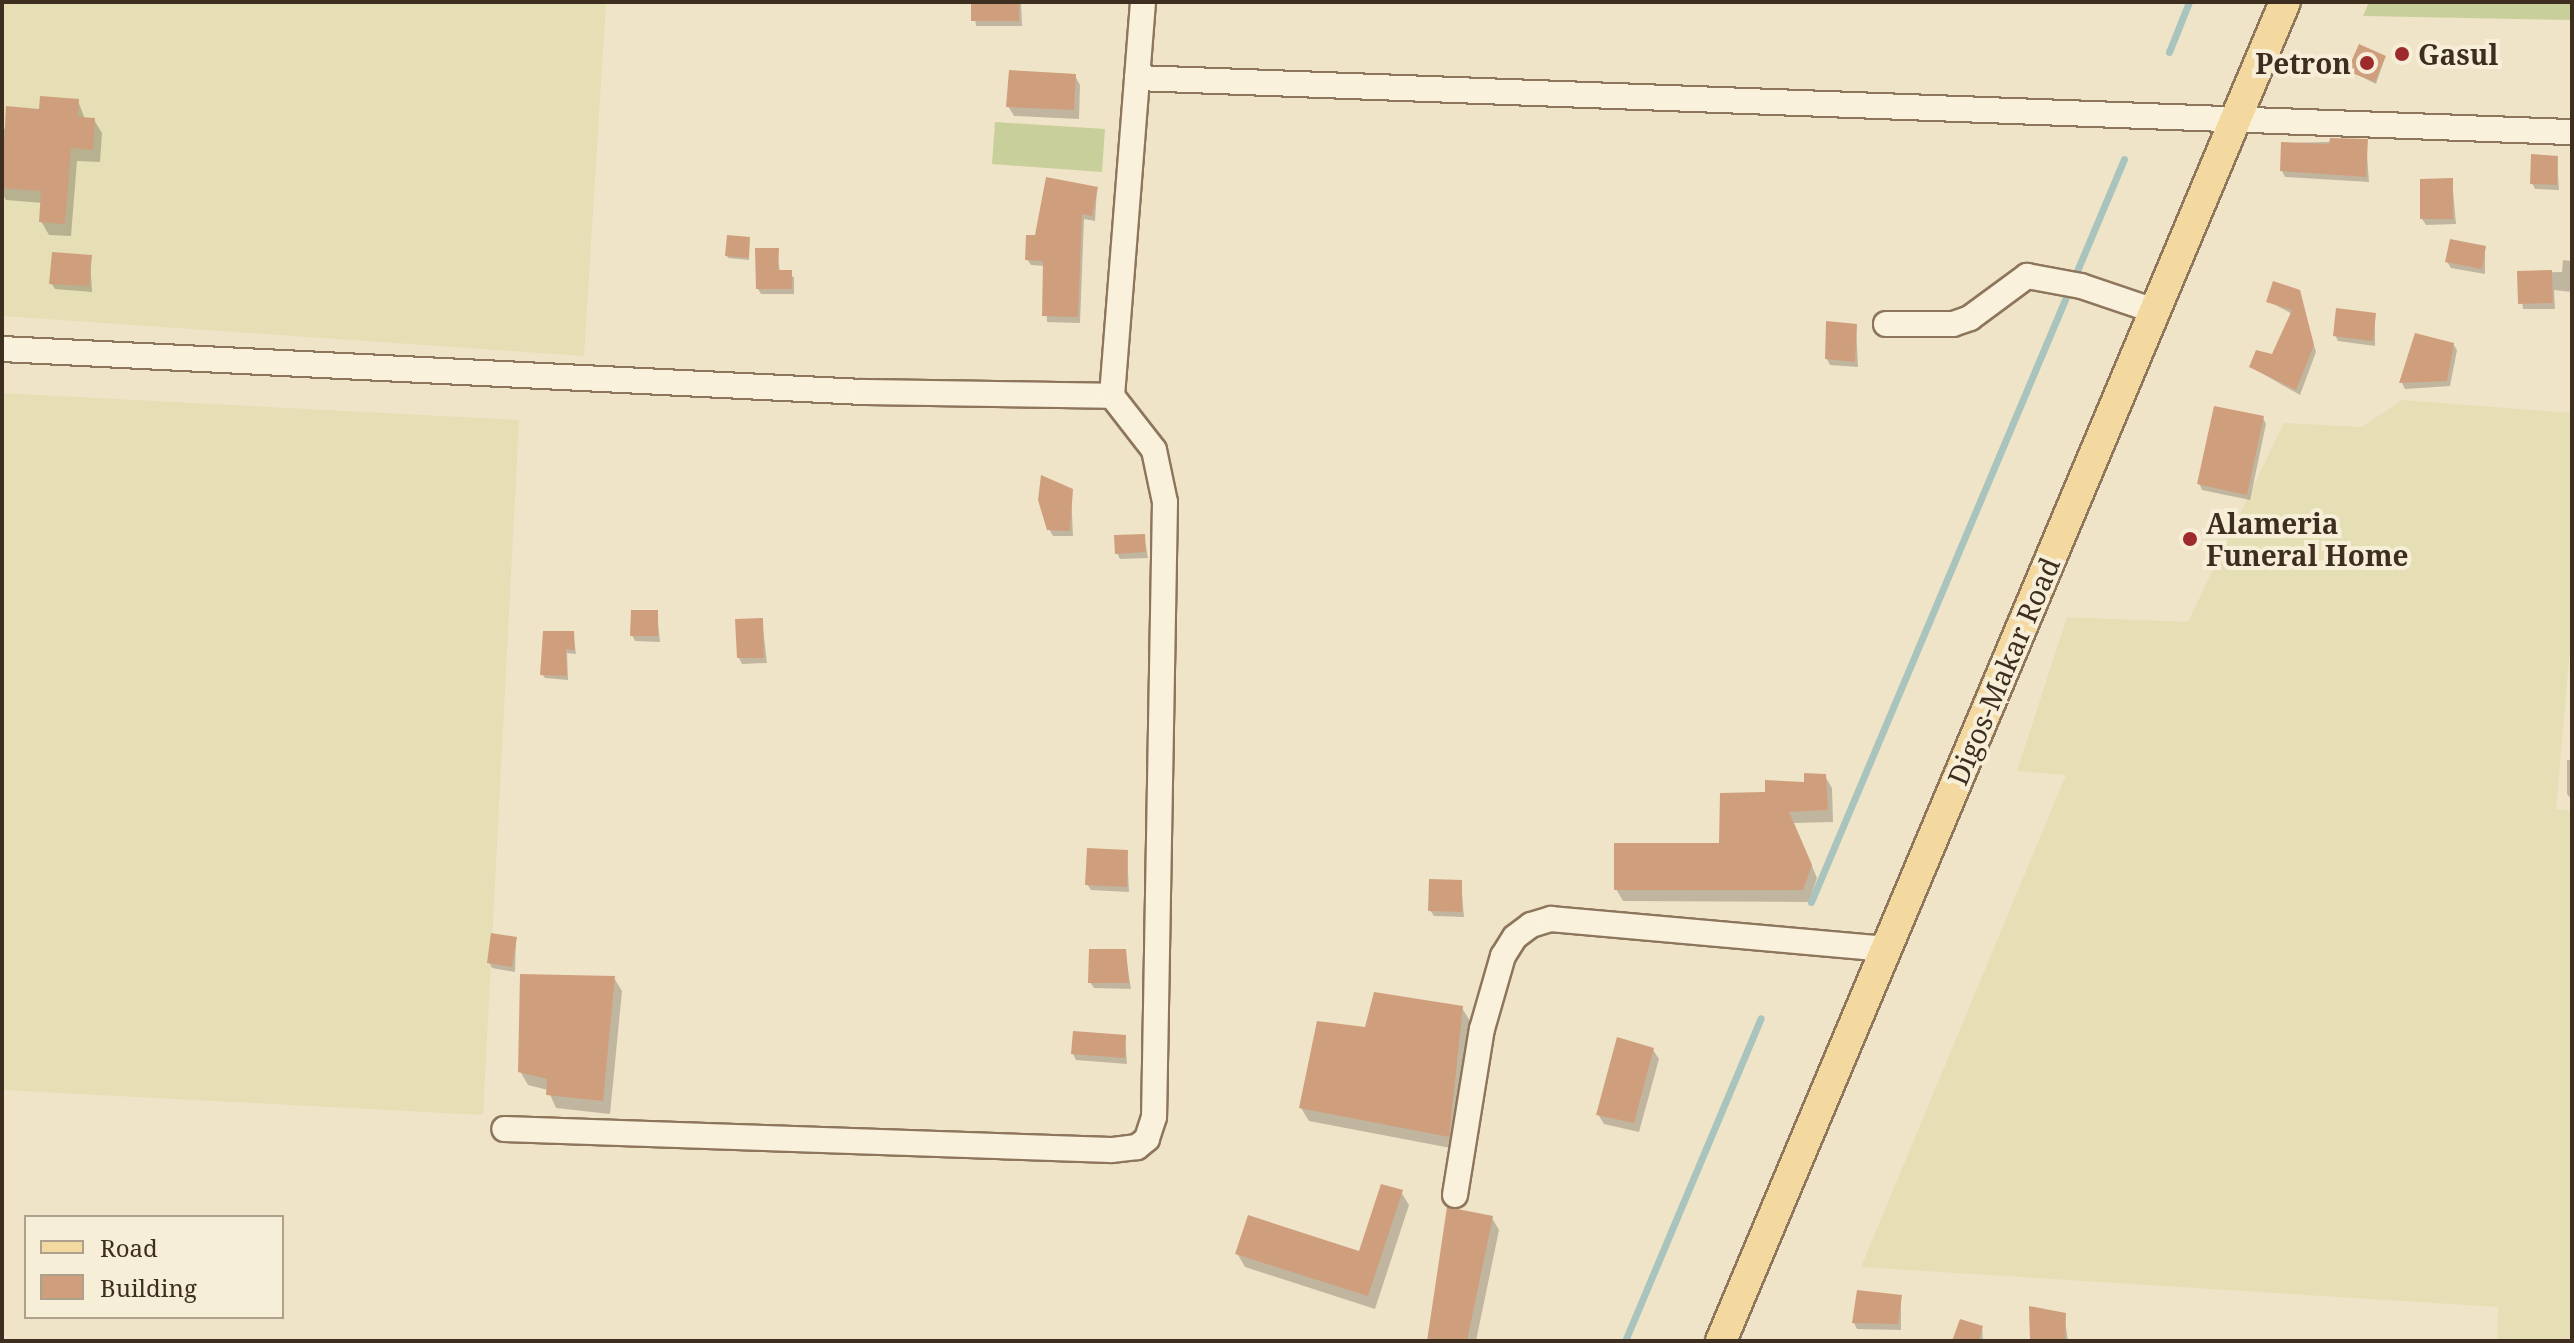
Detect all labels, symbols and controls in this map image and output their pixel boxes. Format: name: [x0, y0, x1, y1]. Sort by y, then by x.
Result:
place label: Gasul: [2418, 37, 2498, 71]
marker: Gasul: [2393, 45, 2411, 63]
place label: Petron: [2255, 46, 2351, 80]
marker: Petron: [2358, 54, 2376, 72]
place label: Alameria Funeral Home: [2206, 506, 2409, 572]
marker: Alameria Funeral Home: [2181, 530, 2199, 548]
street label: Digos-Makar Road: [1940, 552, 2066, 790]
legend: [24, 1215, 284, 1319]
text: Road: [100, 1231, 158, 1264]
text: Building: [100, 1271, 197, 1304]

